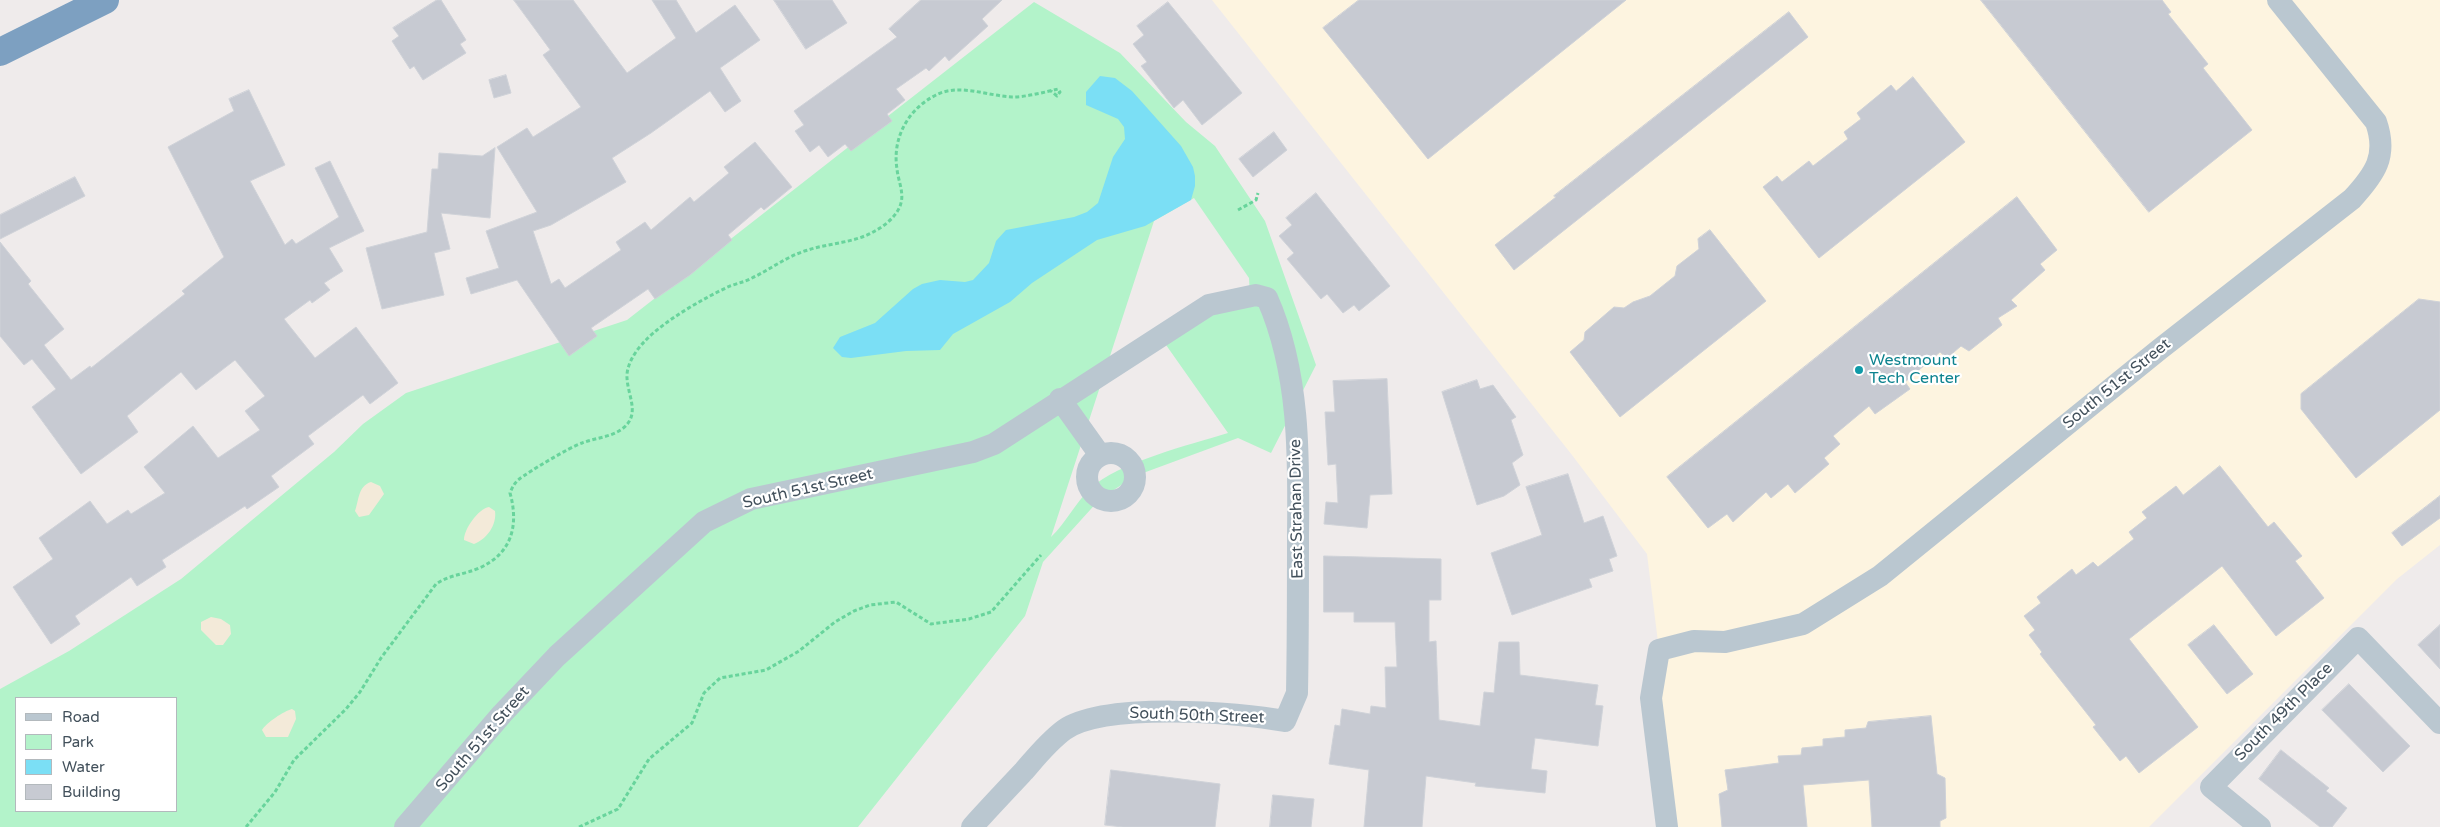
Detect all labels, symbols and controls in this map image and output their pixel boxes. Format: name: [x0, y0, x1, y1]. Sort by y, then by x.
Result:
street label: South 51st Street: [2059, 335, 2175, 433]
place label: Westmount Tech Center: [1869, 351, 1960, 389]
marker: Westmount Tech Center: [1853, 364, 1865, 376]
street label: East Strahan Drive: [1286, 439, 1308, 579]
street label: South 51st Street: [741, 465, 875, 513]
street label: South 49th Place: [2231, 659, 2337, 765]
street label: South 51st Street: [432, 682, 534, 796]
legend: [15, 697, 178, 812]
street label: South 50th Street: [1129, 704, 1265, 728]
text: Road: [62, 708, 100, 726]
text: Park: [62, 733, 94, 751]
text: Water: [62, 758, 105, 776]
text: Building: [62, 783, 121, 801]

